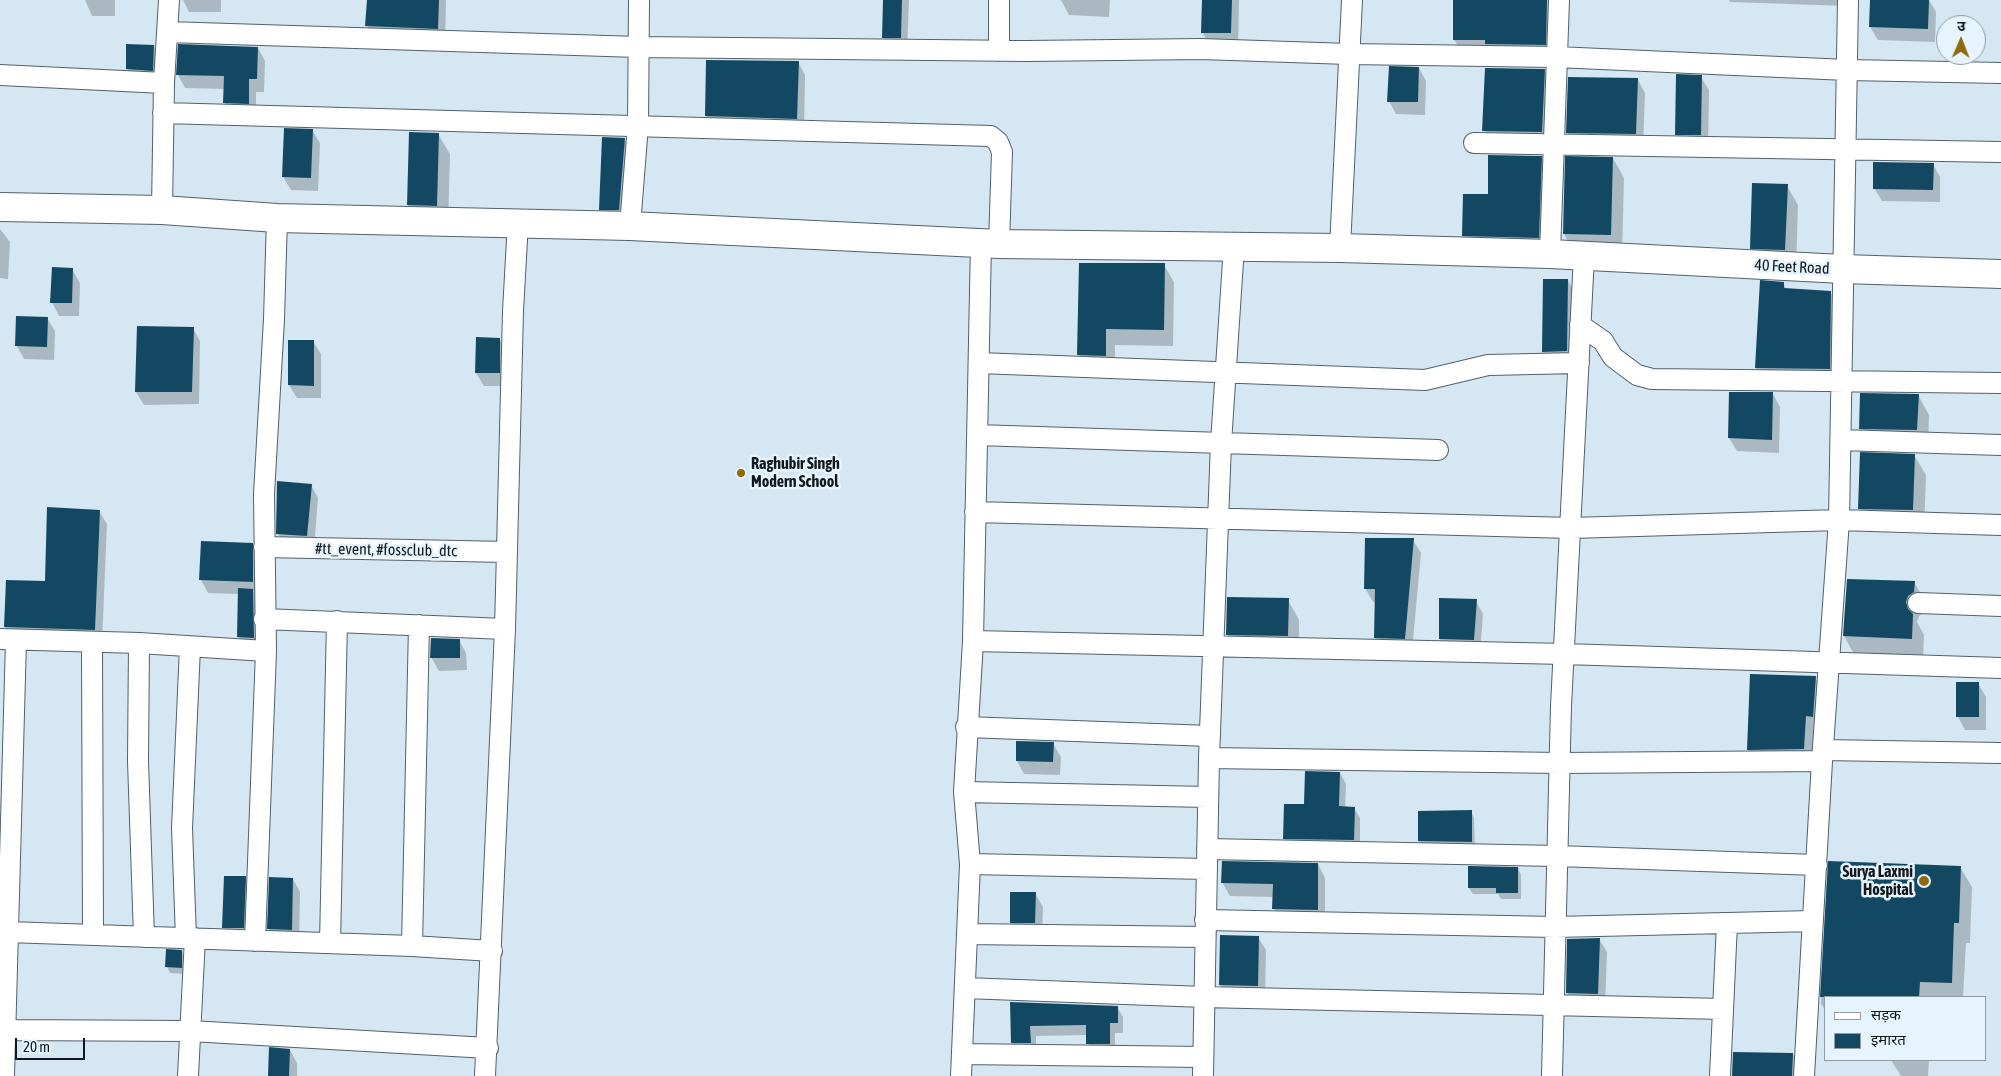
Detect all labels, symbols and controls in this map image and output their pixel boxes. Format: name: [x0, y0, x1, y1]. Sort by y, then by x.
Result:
north arrow: [1936, 15, 1986, 65]
text: उ: [1957, 18, 1965, 34]
street label: 40 Feet Road: [1754, 255, 1830, 279]
place label: Raghubir Singh Modern School: [751, 454, 840, 492]
marker: Raghubir Singh Modern School: [735, 467, 747, 479]
street label: #tt_event, #fossclub_dtc: [315, 539, 457, 561]
place label: Surya Laxmi Hospital: [1842, 862, 1913, 900]
marker: Surya Laxmi Hospital: [1917, 874, 1931, 888]
legend: [1824, 996, 1986, 1061]
text: सड़क: [1871, 1006, 1901, 1023]
scale bar: [18, 1028, 88, 1060]
text: इमारत: [1871, 1031, 1906, 1048]
text: 20 m: [23, 1038, 50, 1055]

